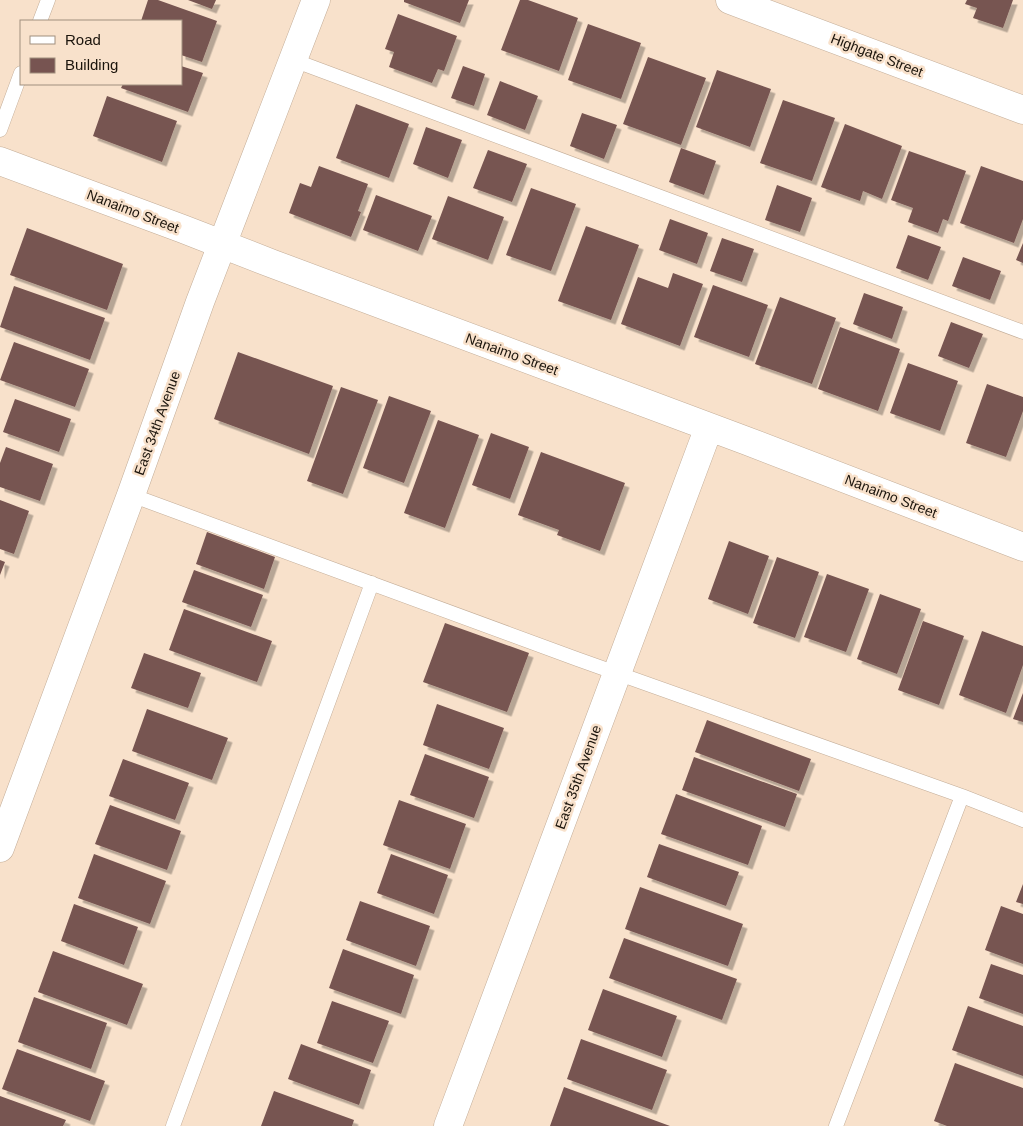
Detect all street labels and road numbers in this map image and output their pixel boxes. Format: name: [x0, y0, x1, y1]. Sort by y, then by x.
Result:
street label: Highgate Street: [829, 30, 925, 80]
street label: Nanaimo Street: [85, 186, 181, 236]
street label: Nanaimo Street: [464, 330, 561, 378]
street label: East 34th Avenue: [131, 369, 183, 477]
street label: Nanaimo Street: [843, 471, 939, 521]
street label: East 35th Avenue: [552, 723, 604, 831]

